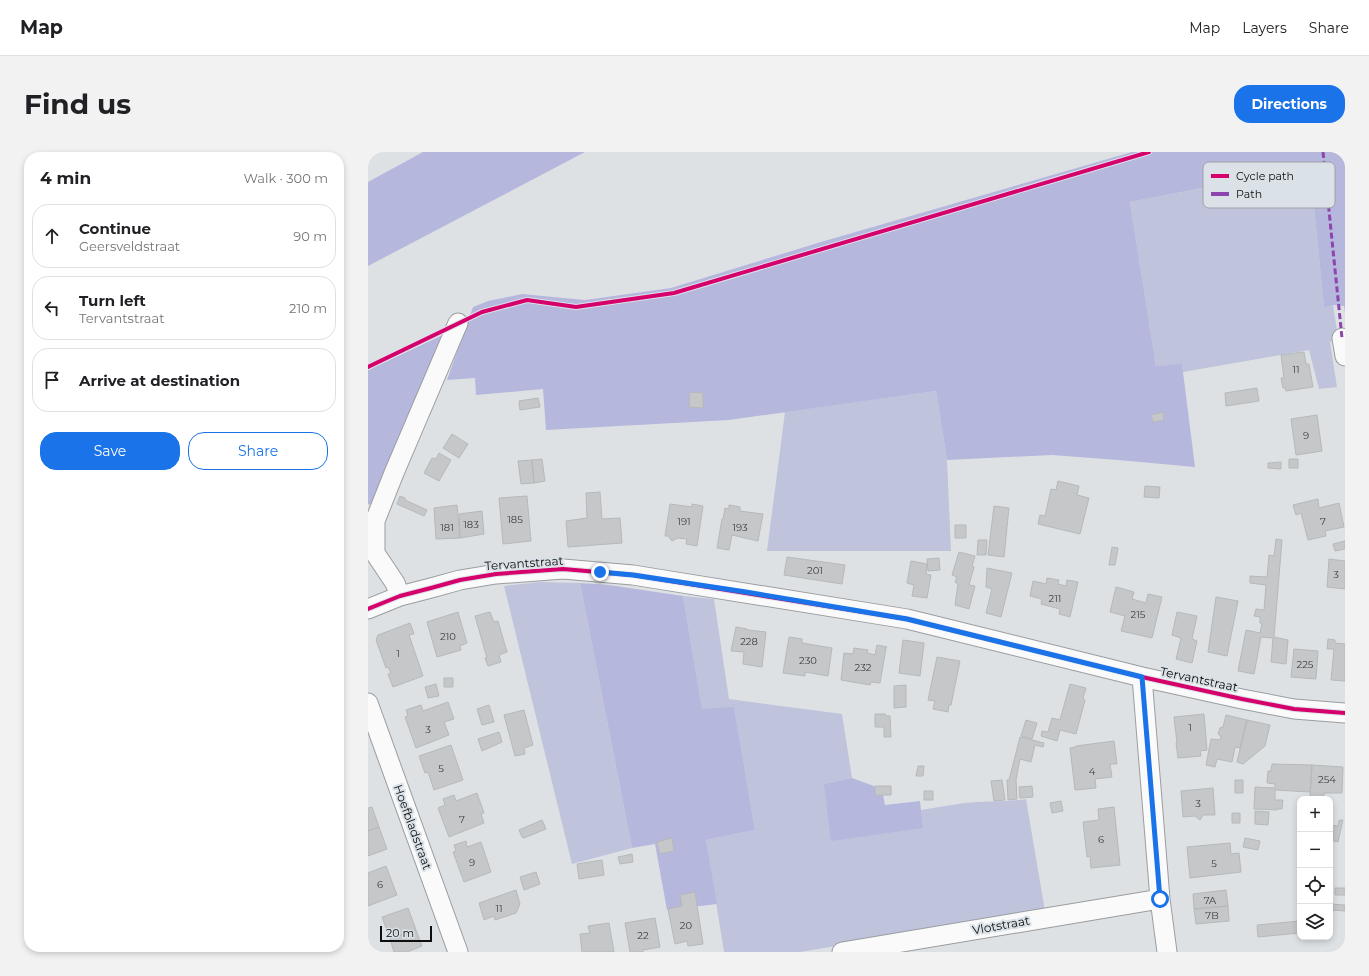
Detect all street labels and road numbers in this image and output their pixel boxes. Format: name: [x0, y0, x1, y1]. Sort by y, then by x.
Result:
street label: Tervantstraat: [484, 553, 564, 573]
street label: Tervantstraat: [1159, 663, 1239, 695]
street label: Hoefbladstraat: [391, 782, 435, 872]
street label: Vlotstraat: [971, 913, 1031, 937]

